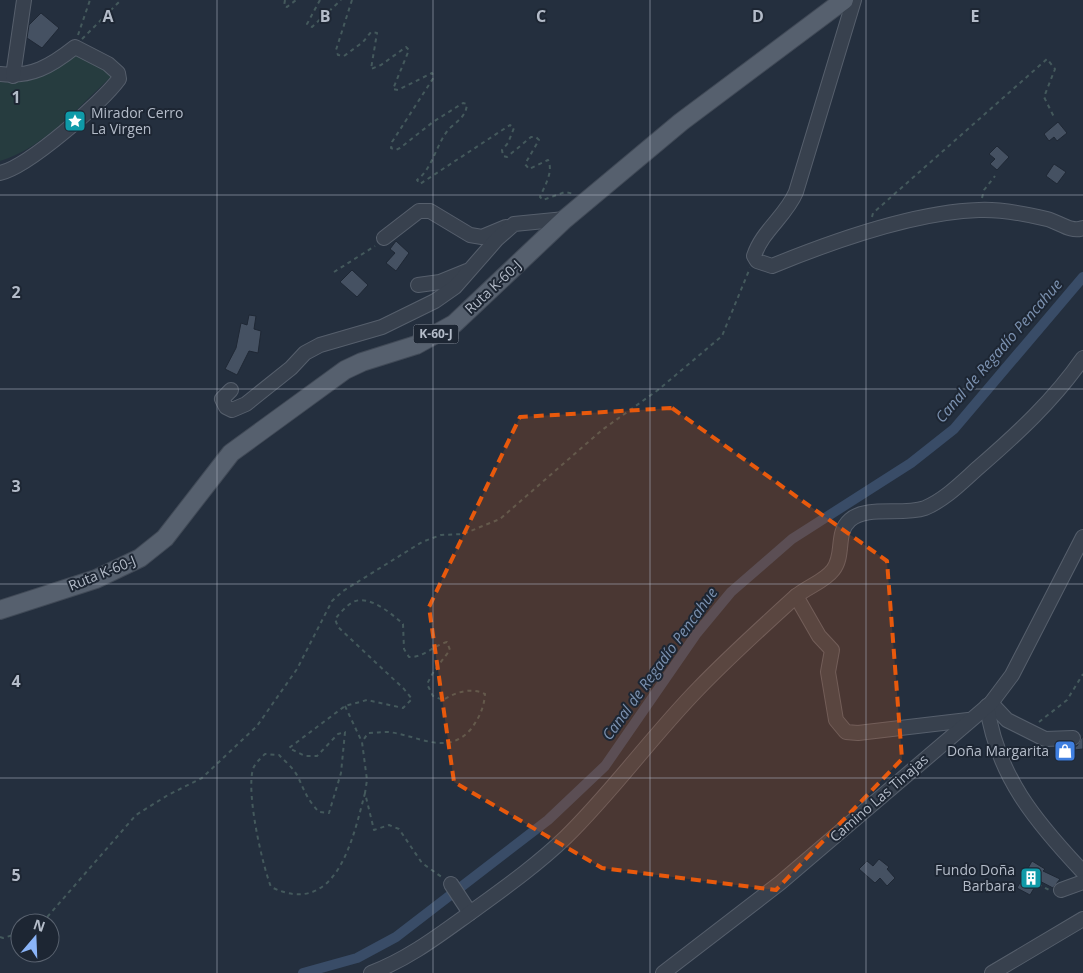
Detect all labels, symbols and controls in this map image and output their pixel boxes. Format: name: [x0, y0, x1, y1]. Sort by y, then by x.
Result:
text: A: [102, 5, 114, 27]
text: B: [320, 5, 330, 27]
text: C: [536, 5, 546, 27]
text: D: [752, 5, 764, 27]
text: E: [971, 5, 980, 27]
text: 1: [11, 86, 21, 108]
place label: Mirador Cerro La Virgen: [91, 103, 184, 138]
place icon: Mirador Cerro La Virgen: [63, 109, 87, 133]
street label: Ruta K-60-J: [460, 255, 525, 318]
water label: Canal de Regadío Pencahue: [930, 274, 1066, 426]
text: 2: [11, 281, 21, 303]
road number: K-60-J: [414, 324, 458, 344]
text: 3: [11, 475, 21, 497]
street label: Ruta K-60-J: [65, 550, 138, 595]
water label: Canal de Regadío Pencahue: [597, 583, 722, 744]
text: 4: [11, 670, 21, 692]
shop icon: Doña Margarita: [1053, 739, 1077, 763]
place label: Doña Margarita: [947, 741, 1049, 760]
street label: Camino Las Tinajas: [825, 749, 932, 846]
place label: Fundo Doña Barbara: [935, 860, 1015, 895]
text: 5: [11, 864, 21, 886]
building icon: Fundo Doña Barbara: [1019, 866, 1043, 890]
north arrow: [10, 913, 60, 963]
text: N: [31, 914, 48, 936]

